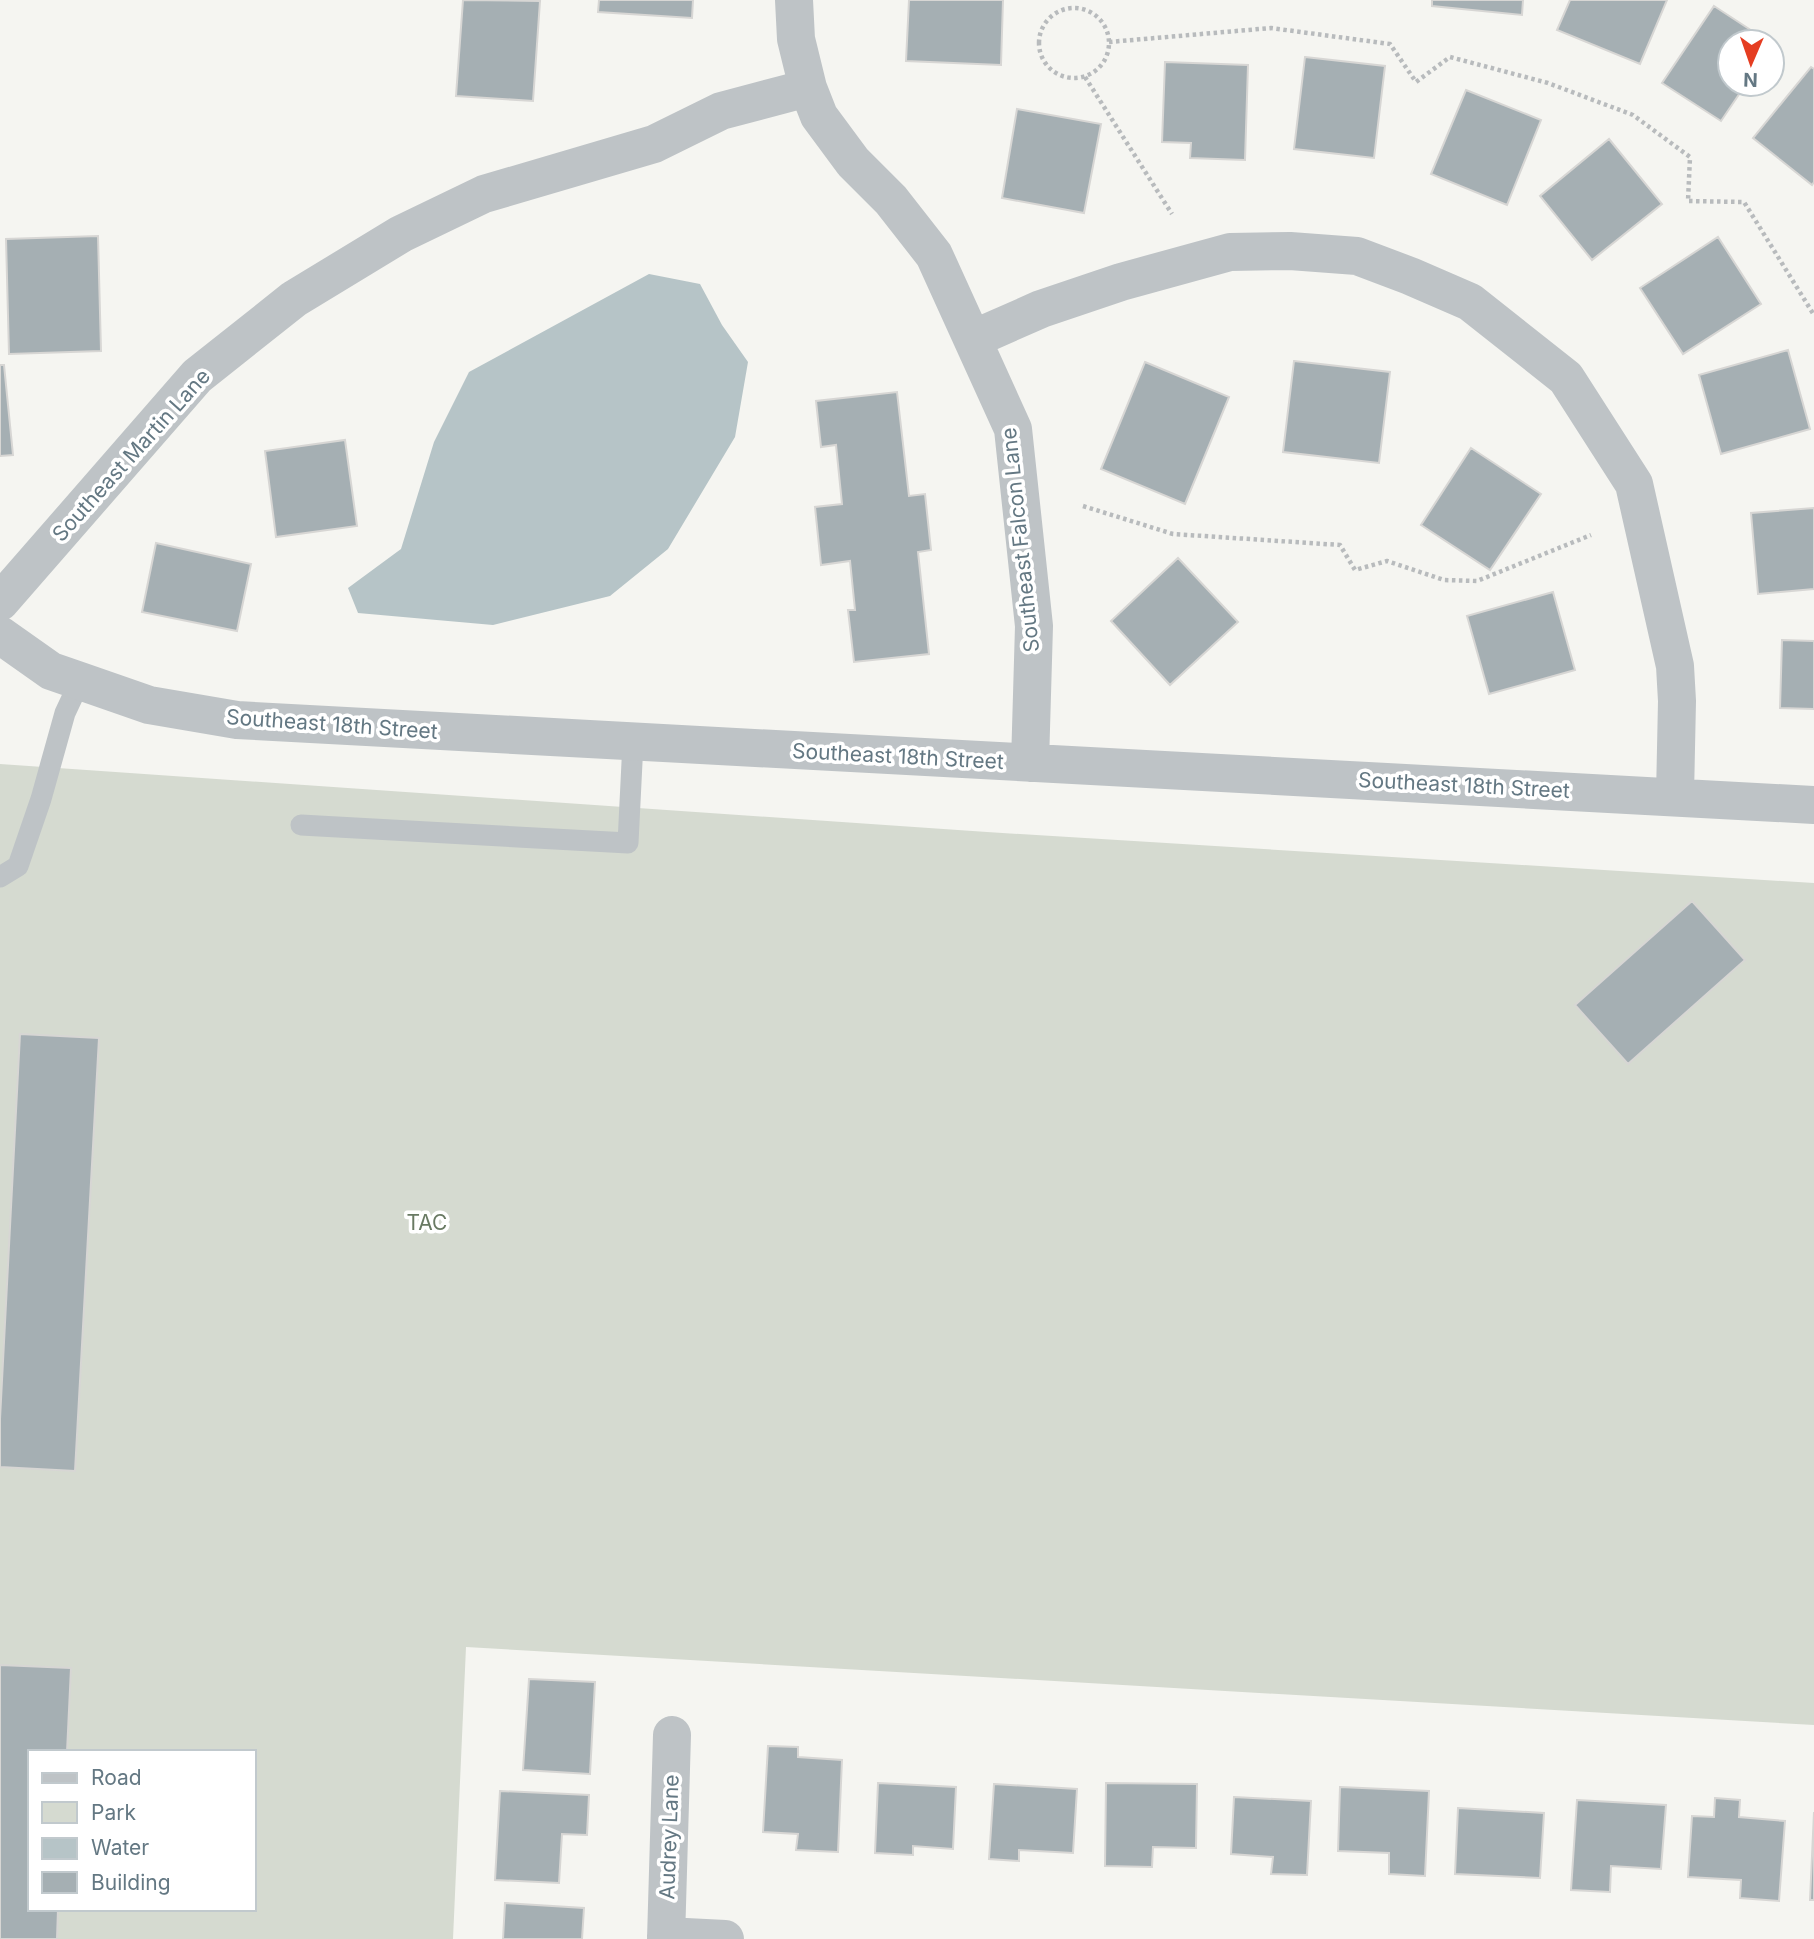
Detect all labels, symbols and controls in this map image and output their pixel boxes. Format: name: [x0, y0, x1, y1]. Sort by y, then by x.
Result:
north arrow: [1716, 28, 1786, 98]
text: N: [1743, 68, 1758, 91]
street label: Southeast Martin Lane: [47, 364, 215, 546]
street label: Southeast Falcon Lane: [996, 426, 1044, 654]
street label: Southeast 18th Street: [225, 704, 439, 744]
street label: Southeast 18th Street: [792, 738, 1005, 774]
street label: Southeast 18th Street: [1358, 767, 1571, 803]
park label: TAC: [407, 1210, 447, 1235]
legend: [28, 1750, 256, 1911]
text: Road: [91, 1765, 142, 1790]
street label: Audrey Lane: [654, 1774, 684, 1900]
text: Park: [91, 1800, 136, 1825]
text: Water: [91, 1835, 149, 1860]
text: Building: [91, 1870, 171, 1895]

